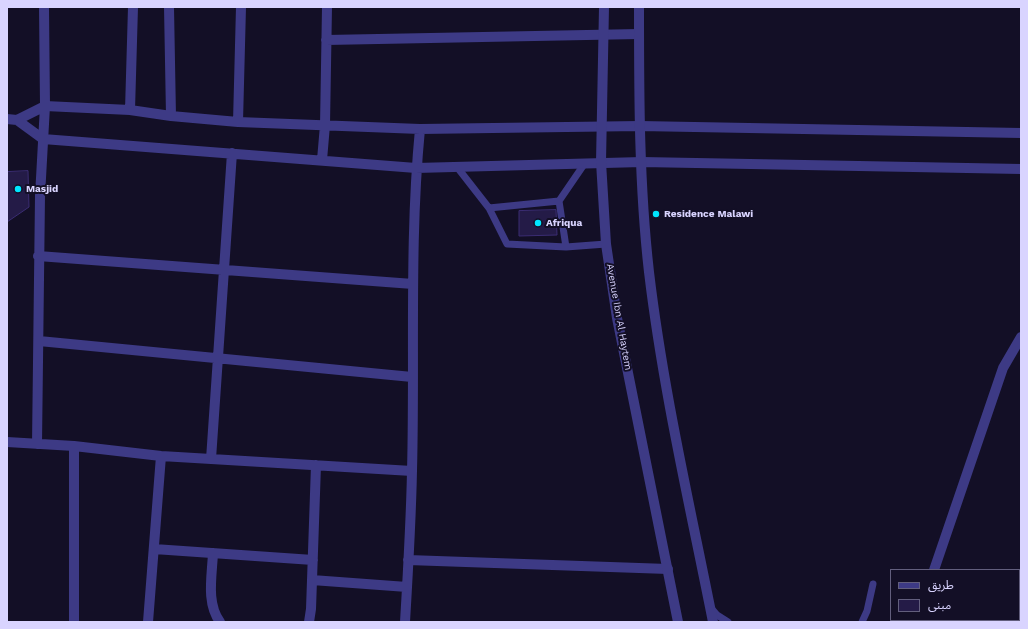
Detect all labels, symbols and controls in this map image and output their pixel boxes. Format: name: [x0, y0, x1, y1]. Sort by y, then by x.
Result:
place label: Masjid: [26, 183, 58, 195]
marker: Masjid: [13, 184, 23, 194]
place label: Residence Malawi: [664, 208, 753, 220]
marker: Residence Malawi: [651, 209, 661, 219]
place label: Afriqua: [546, 217, 582, 229]
marker: Afriqua: [533, 218, 543, 228]
street label: Avenue Ibn Al Haytem: [604, 263, 634, 371]
legend: [890, 569, 1020, 621]
text: طريق: [928, 578, 954, 592]
text: مبنى: [928, 598, 951, 612]

